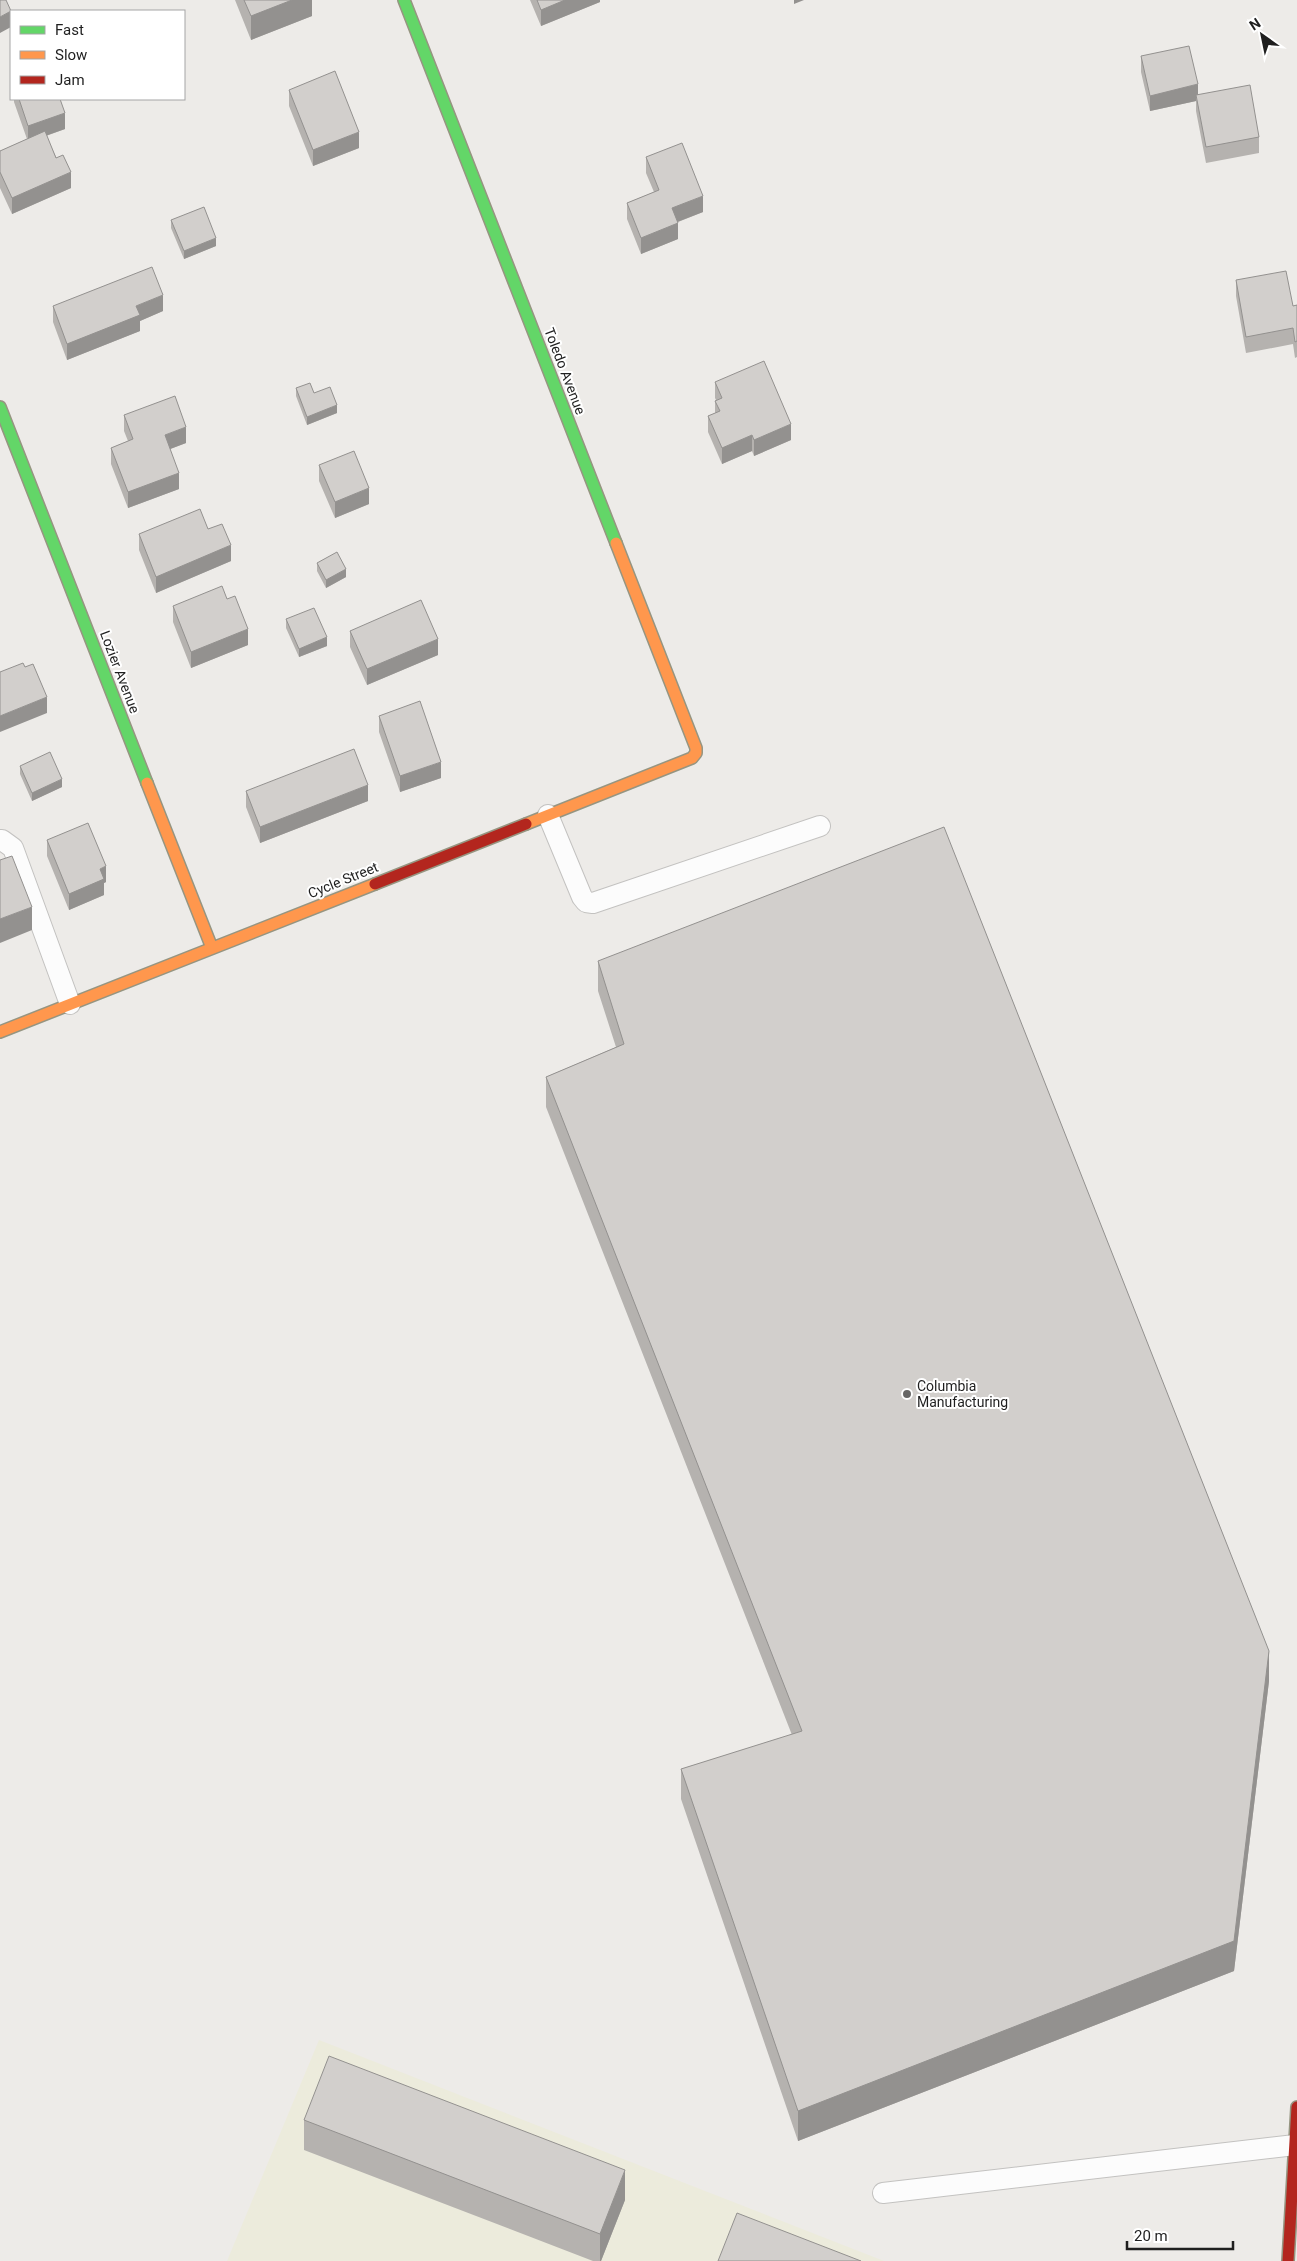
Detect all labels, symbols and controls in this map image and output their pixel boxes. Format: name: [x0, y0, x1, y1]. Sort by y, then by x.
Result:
legend: [10, 10, 185, 100]
north arrow: [1237, 10, 1287, 60]
text: N: [1246, 15, 1263, 34]
text: Fast: [55, 21, 84, 39]
text: Slow: [55, 46, 87, 64]
text: Jam: [55, 71, 85, 89]
street label: Toledo Avenue: [541, 325, 589, 417]
street label: Lozier Avenue: [97, 628, 143, 716]
street label: Cycle Street: [306, 859, 381, 901]
place label: Columbia Manufacturing: [917, 1378, 1008, 1410]
marker: Columbia Manufacturing: [901, 1388, 913, 1400]
scale bar: [1127, 2218, 1233, 2250]
text: 20 m: [1134, 2227, 1168, 2245]

